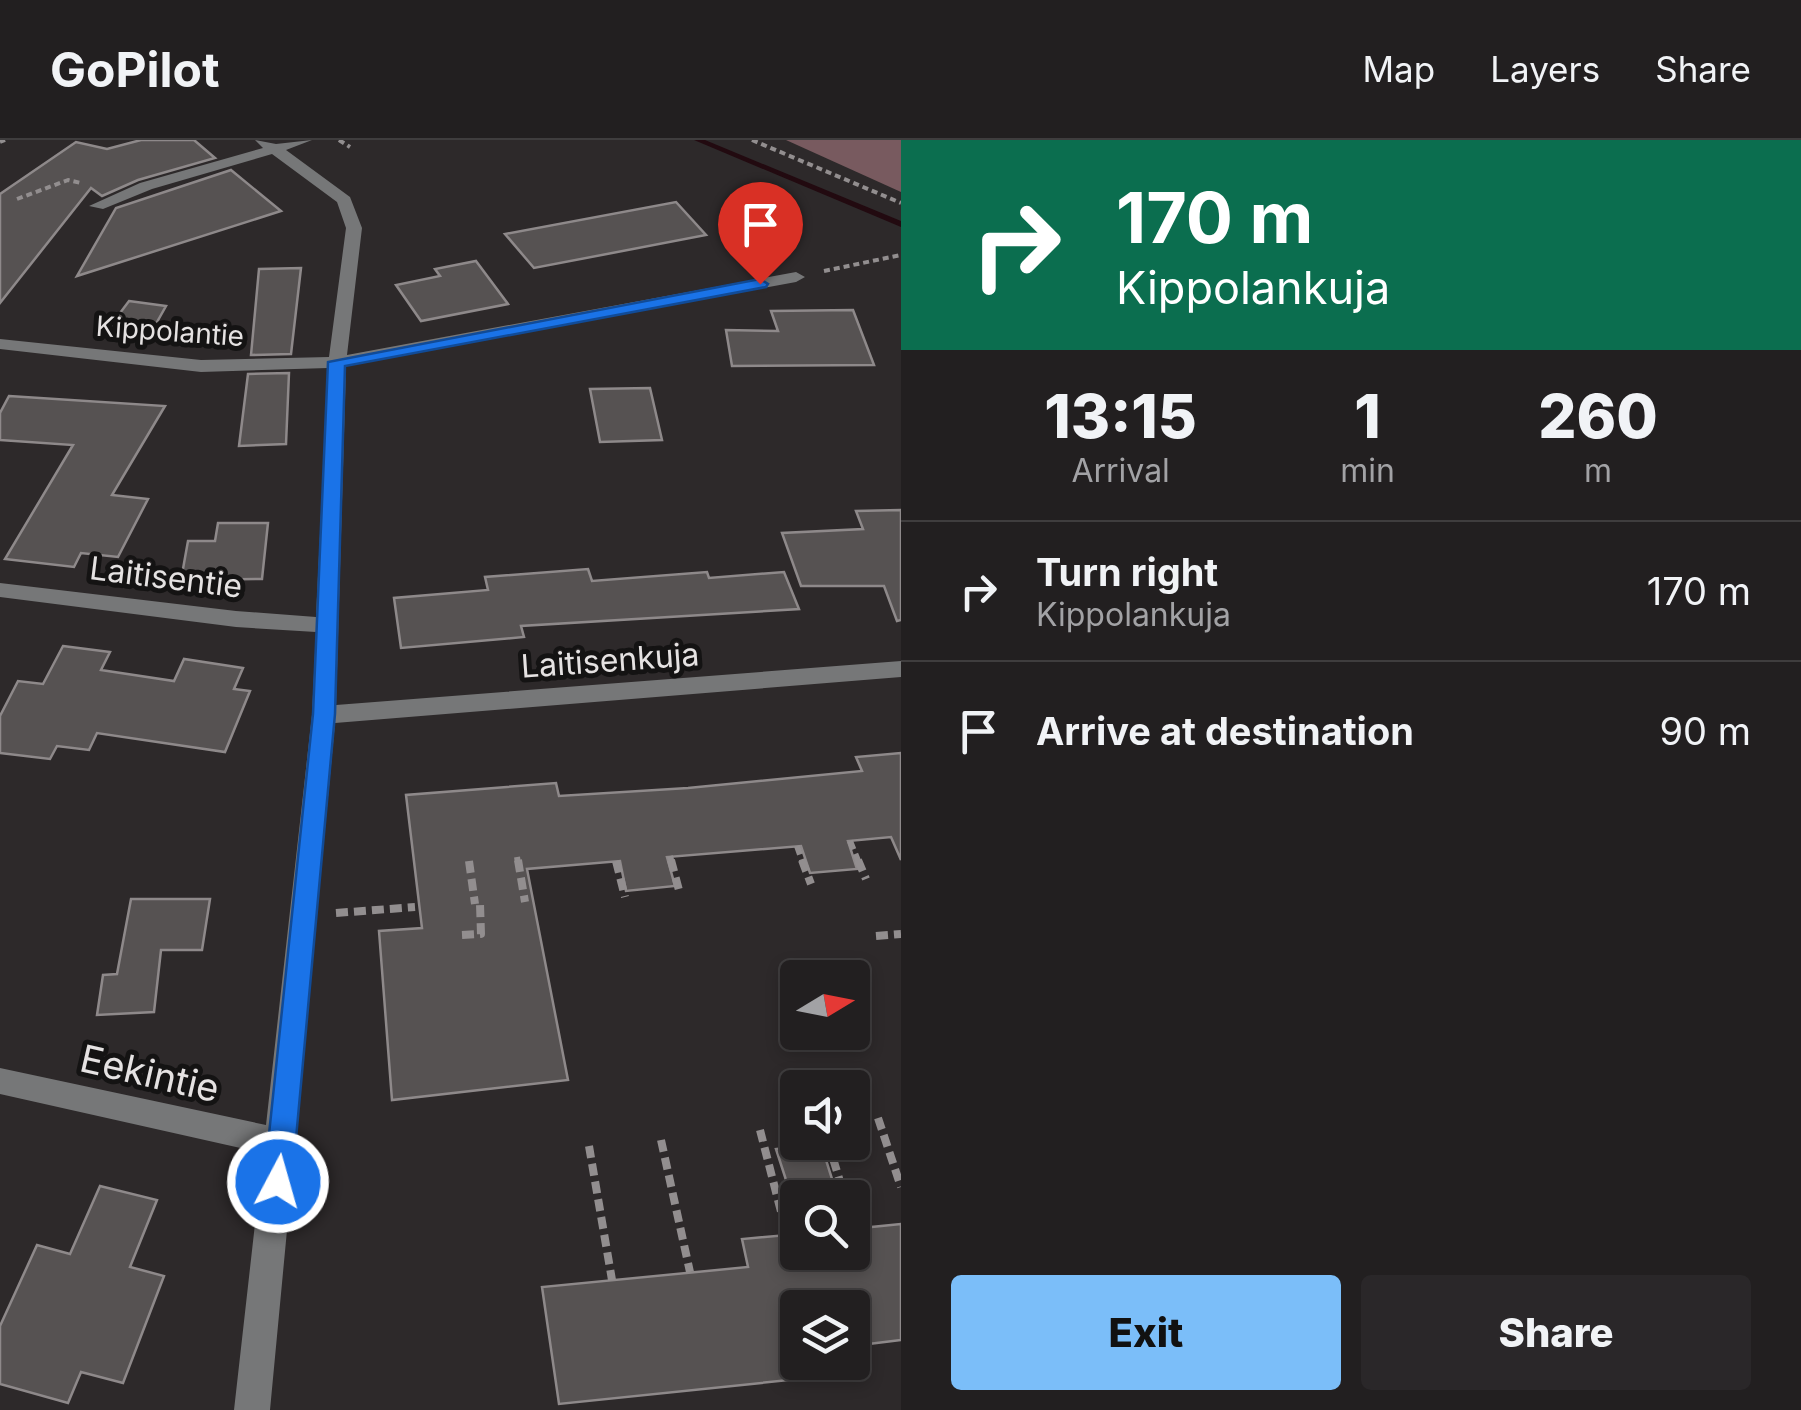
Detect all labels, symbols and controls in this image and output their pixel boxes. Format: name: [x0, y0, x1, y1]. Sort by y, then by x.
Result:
text: GoPilot: [50, 40, 220, 99]
text: Map: [1363, 48, 1435, 90]
text: Layers: [1490, 48, 1600, 90]
text: Share: [1655, 48, 1751, 90]
text: 170 m: [1116, 175, 1313, 260]
icon: right: [951, 180, 1081, 310]
pin: [718, 182, 803, 285]
icon: arrive: [733, 197, 788, 252]
text: Kippolankuja: [1116, 260, 1390, 315]
street label: Kippolantie: [95, 309, 245, 353]
text: 13:15: [1044, 380, 1197, 452]
text: 1: [1354, 380, 1381, 452]
text: 260: [1538, 380, 1658, 452]
text: Arrival: [1071, 451, 1170, 490]
text: min: [1340, 451, 1395, 490]
text: m: [1584, 451, 1612, 490]
street label: Laitisentie: [88, 548, 244, 606]
text: Turn right: [1036, 549, 1218, 595]
icon: right: [951, 564, 1006, 619]
text: 170 m: [1647, 568, 1751, 614]
text: Kippolankuja: [1036, 595, 1231, 634]
street label: Laitisenkuja: [520, 634, 700, 686]
icon: arrive: [951, 704, 1006, 759]
text: Arrive at destination: [1036, 708, 1414, 754]
text: 90 m: [1659, 708, 1751, 754]
north arrow: [780, 960, 870, 1050]
map controls: [780, 960, 870, 1380]
street label: Eekintie: [76, 1035, 224, 1111]
button: sound: [780, 1070, 870, 1160]
position arrow: [226, 1130, 330, 1234]
button: search: [780, 1180, 870, 1270]
button: Exit: [951, 1275, 1341, 1390]
button: Share: [1361, 1275, 1751, 1390]
button: layers: [780, 1290, 870, 1380]

